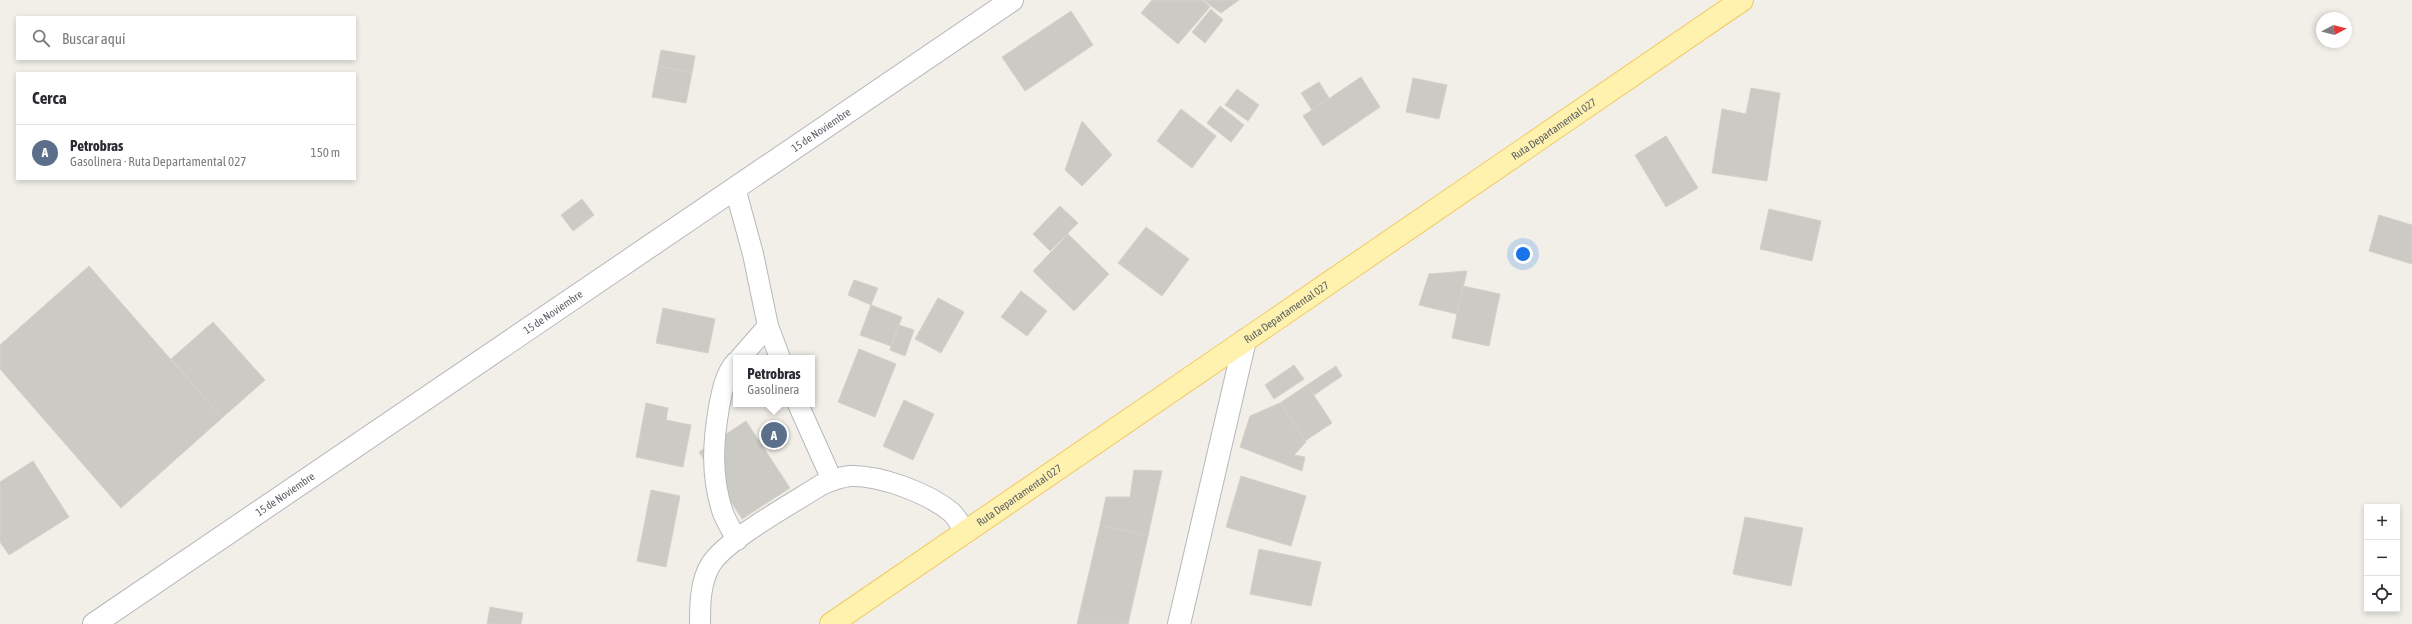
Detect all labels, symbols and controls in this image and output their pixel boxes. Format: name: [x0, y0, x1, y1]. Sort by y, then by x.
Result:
north arrow: [2316, 12, 2352, 48]
search box: [16, 16, 356, 60]
icon: search: [30, 27, 52, 49]
text: Buscar aquí: [62, 30, 125, 47]
text: Cerca: [32, 88, 67, 108]
street label: Ruta Departamental 027: [1509, 96, 1598, 162]
street label: 15 de Noviembre: [789, 106, 853, 154]
text: Petrobras: [70, 137, 123, 154]
text: A: [42, 145, 48, 160]
text: 150 m: [311, 145, 340, 160]
text: Gasolinera · Ruta Departamental 027: [70, 154, 246, 169]
your location: [1513, 244, 1533, 264]
street label: Ruta Departamental 027: [1242, 279, 1331, 345]
street label: 15 de Noviembre: [521, 288, 585, 336]
popup: [733, 355, 815, 407]
text: Petrobras: [747, 365, 801, 382]
text: Gasolinera: [747, 382, 799, 397]
pin: A: [761, 420, 787, 450]
street label: Ruta Departamental 027: [974, 462, 1064, 528]
street label: 15 de Noviembre: [253, 470, 317, 518]
map controls: [2364, 504, 2400, 612]
button: +: [2364, 504, 2400, 540]
button: −: [2364, 540, 2400, 576]
button: locate: [2364, 576, 2400, 612]

